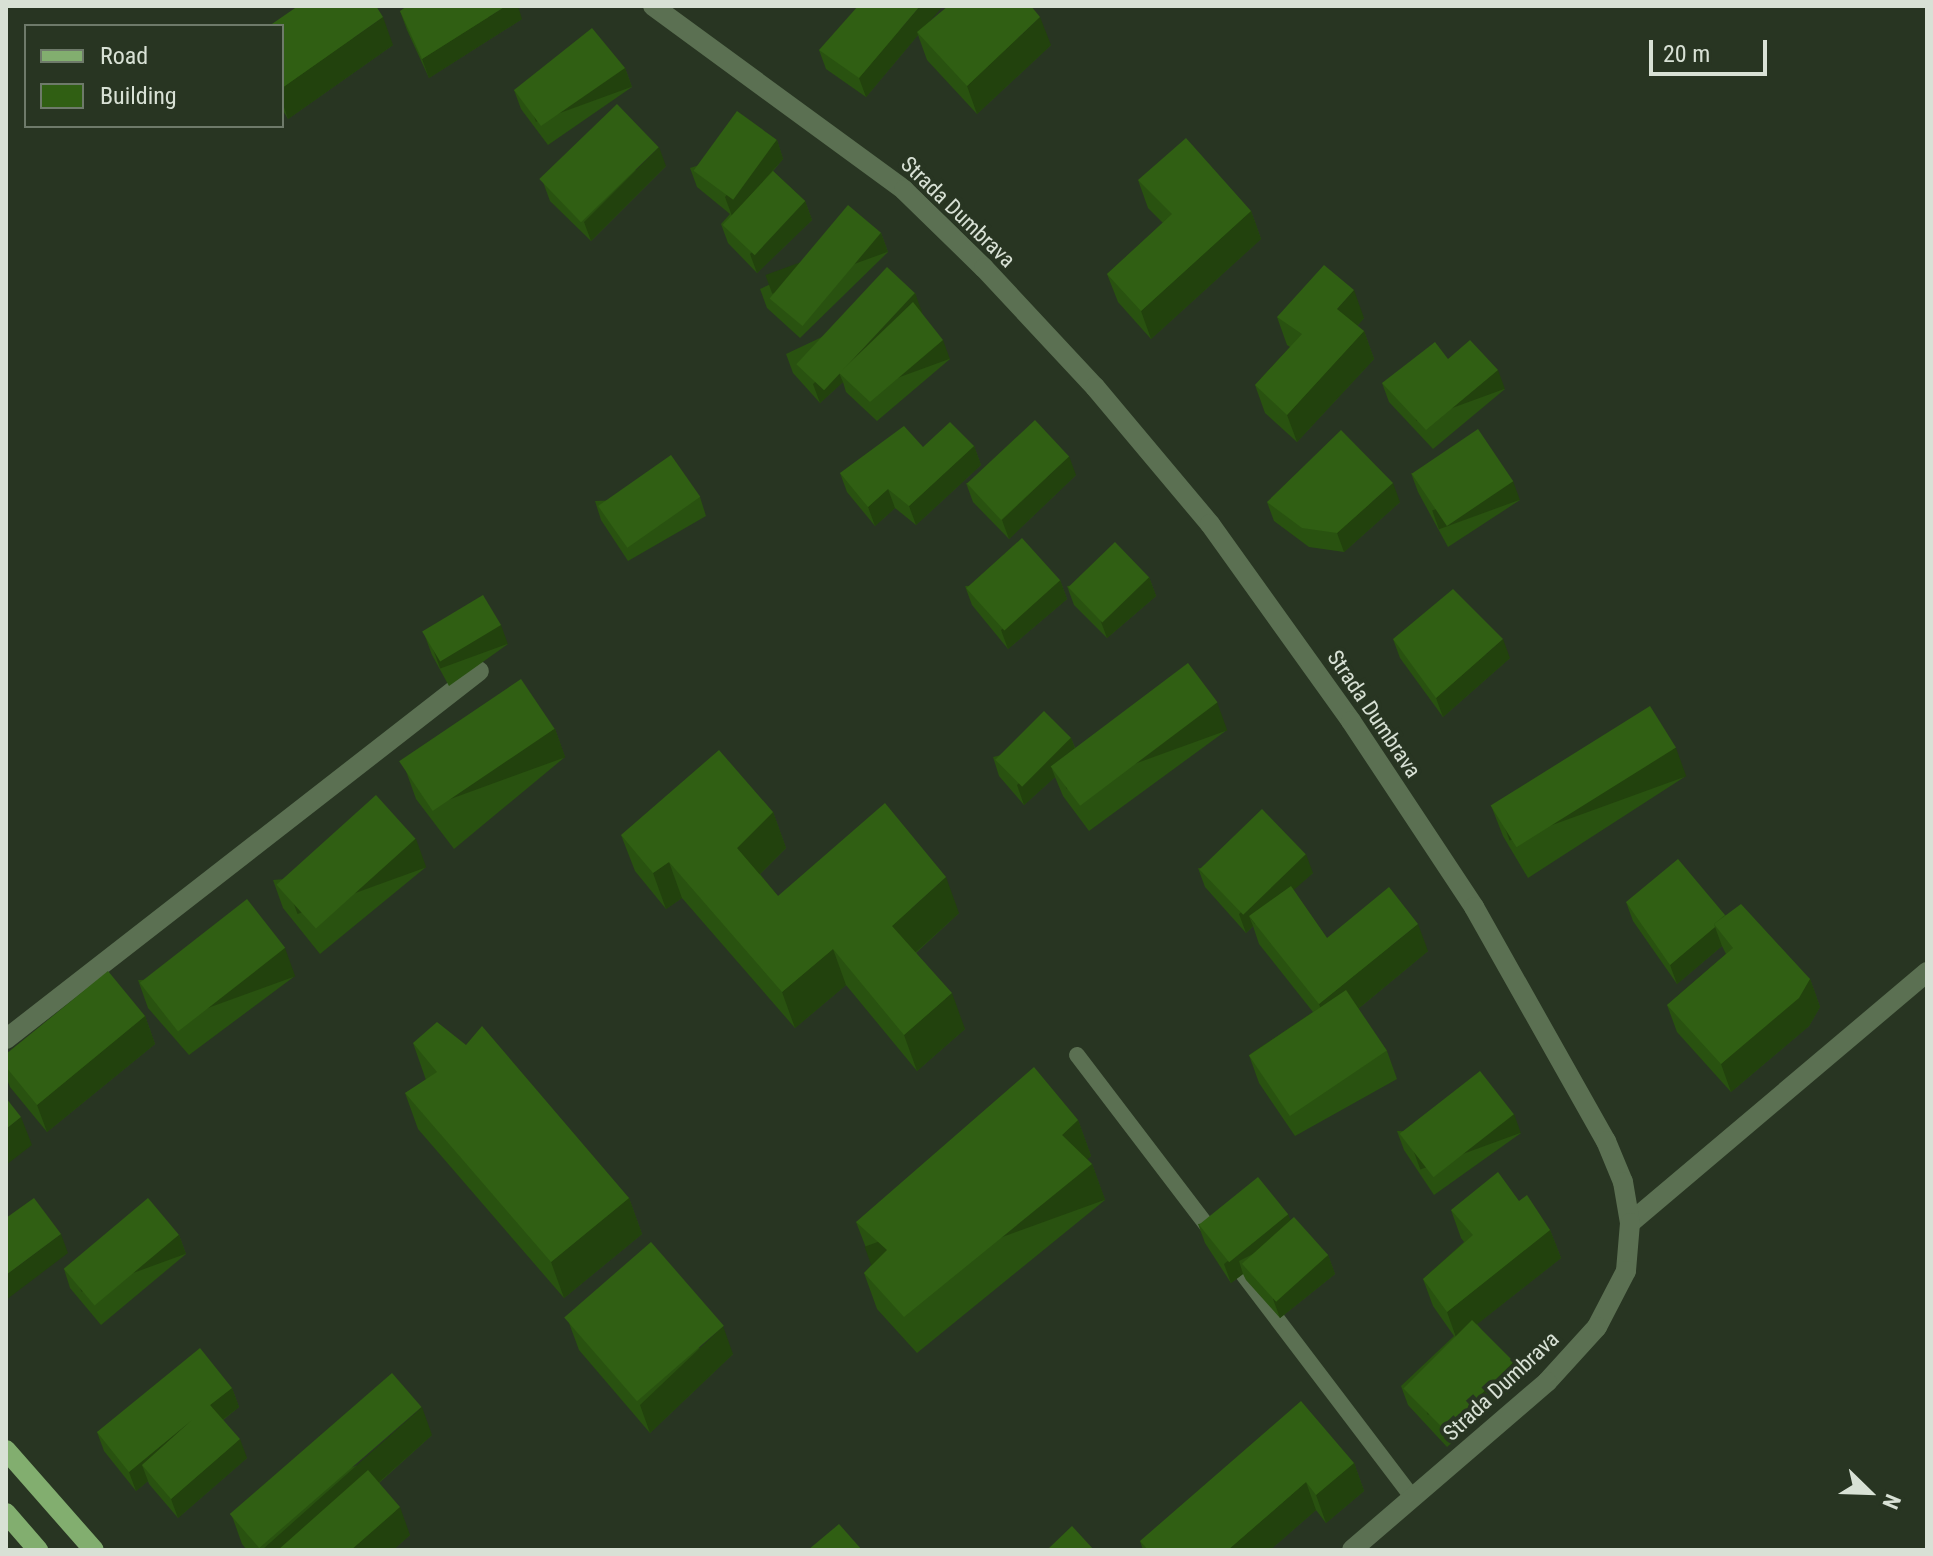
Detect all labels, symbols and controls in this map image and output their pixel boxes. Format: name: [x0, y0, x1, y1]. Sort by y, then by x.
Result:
legend: [24, 24, 284, 128]
scale bar: [1653, 24, 1771, 74]
text: 20 m: [1663, 40, 1710, 68]
text: Road: [100, 42, 148, 70]
text: Building: [100, 82, 177, 110]
street label: Strada Dumbrava: [896, 151, 1020, 273]
street label: Strada Dumbrava: [1322, 645, 1426, 783]
street label: Strada Dumbrava: [1438, 1326, 1564, 1446]
north arrow: [1829, 1452, 1909, 1532]
text: N: [1877, 1490, 1906, 1513]

